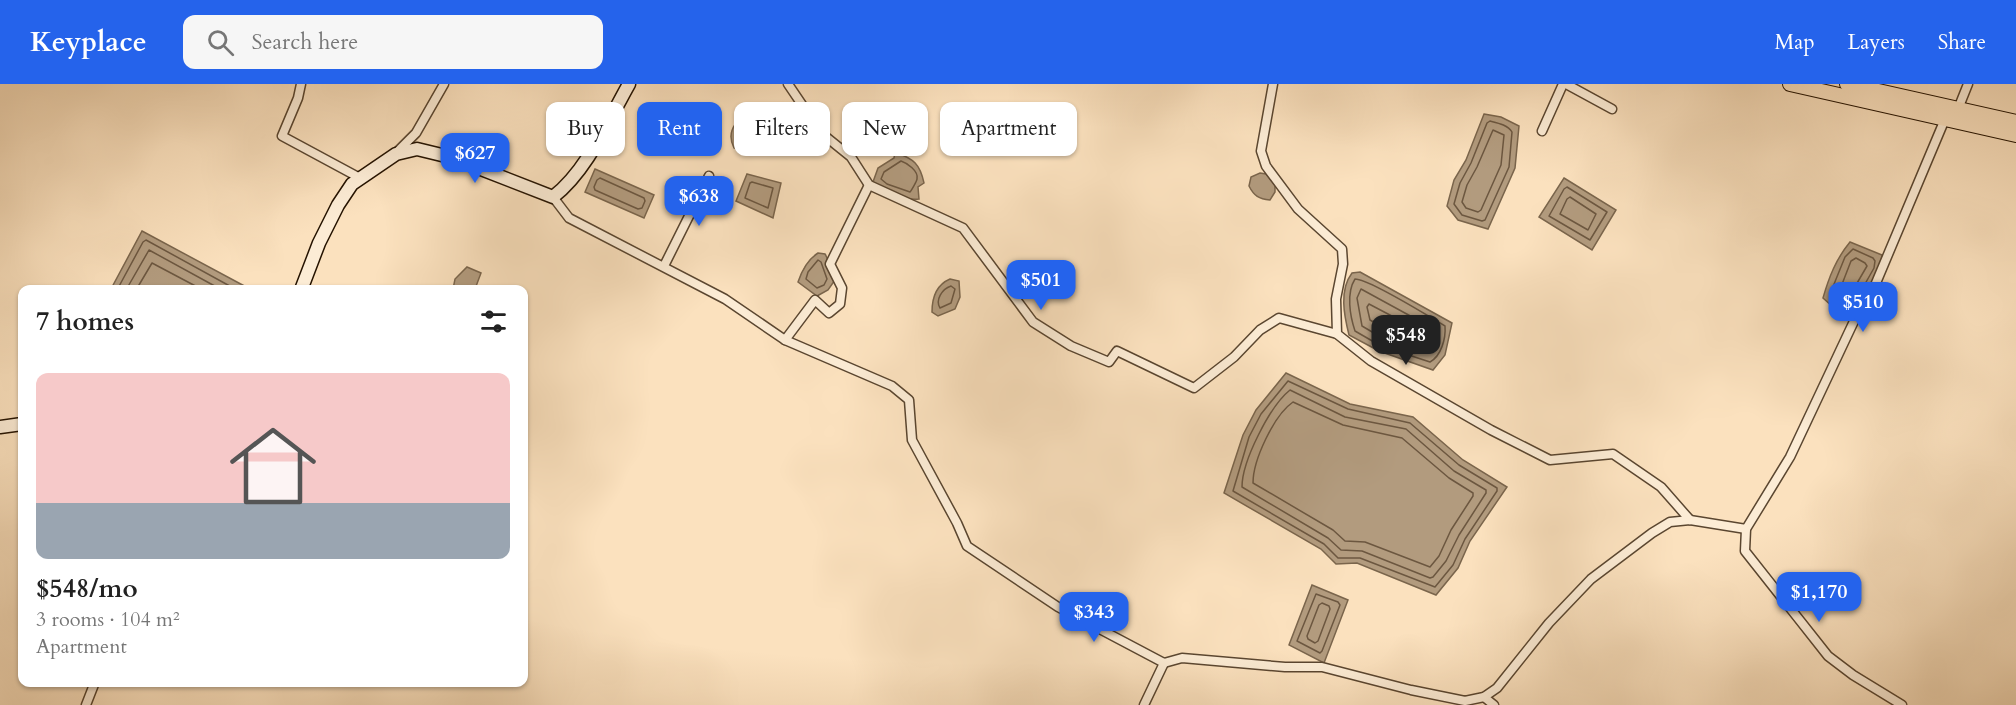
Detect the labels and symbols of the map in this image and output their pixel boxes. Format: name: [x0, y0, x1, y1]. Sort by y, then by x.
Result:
pin: $627: [439, 133, 511, 184]
pin: $638: [663, 176, 735, 227]
pin: $501: [1005, 260, 1077, 311]
pin: $510: [1827, 282, 1899, 333]
pin: $548: [1370, 315, 1442, 366]
pin: $1,170: [1770, 572, 1868, 623]
pin: $343: [1058, 592, 1130, 643]

